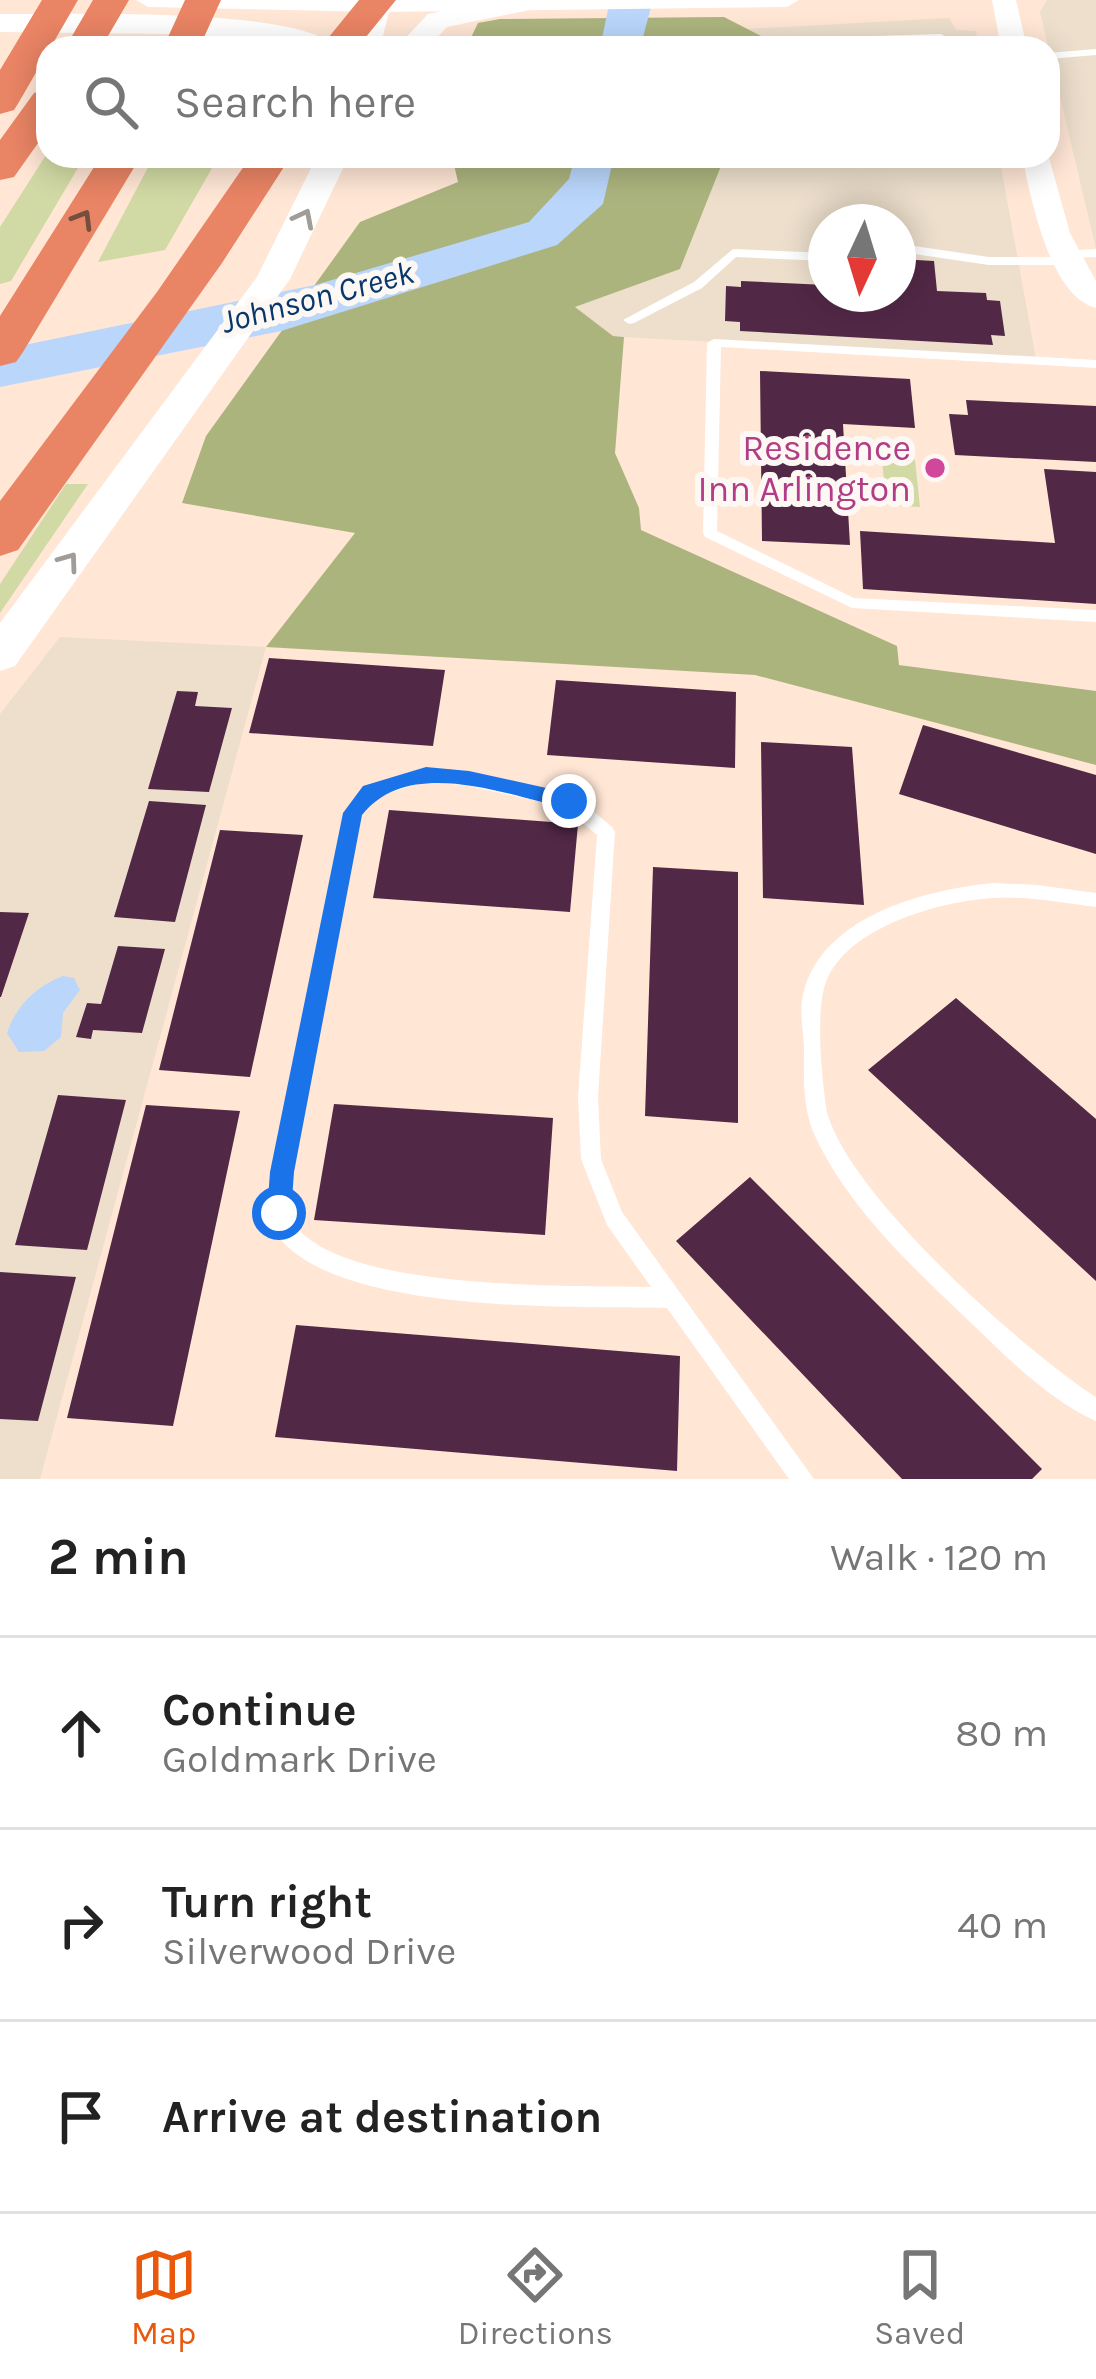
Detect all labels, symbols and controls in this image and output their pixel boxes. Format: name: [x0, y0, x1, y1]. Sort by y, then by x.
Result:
search box: [36, 36, 1060, 168]
icon: search: [78, 69, 144, 135]
text: Search here: [174, 76, 416, 128]
north arrow: [808, 204, 916, 312]
one-way arrow: [289, 209, 313, 230]
one-way arrow: [69, 210, 92, 232]
water label: Johnson Creek: [217, 253, 418, 341]
place label: Residence Inn Arlington: [697, 427, 911, 510]
marker: Residence Inn Arlington: [922, 455, 948, 481]
one-way arrow: [55, 552, 77, 574]
route end: [542, 774, 596, 828]
route start: [252, 1186, 306, 1240]
text: 2 min: [48, 1527, 189, 1587]
text: Walk · 120 m: [830, 1534, 1048, 1580]
text: Continue: [162, 1684, 357, 1736]
icon: ahead: [48, 1700, 114, 1766]
text: 80 m: [955, 1710, 1048, 1756]
text: Goldmark Drive: [162, 1736, 437, 1782]
text: Turn right: [162, 1876, 372, 1928]
icon: right: [48, 1892, 114, 1958]
text: 40 m: [957, 1902, 1048, 1948]
text: Silverwood Drive: [162, 1928, 456, 1974]
icon: arrive: [48, 2084, 114, 2150]
text: Arrive at destination: [162, 2091, 602, 2143]
tab: Map: [131, 2242, 197, 2352]
tab: Directions: [458, 2242, 613, 2352]
tab: Saved: [874, 2242, 965, 2352]

